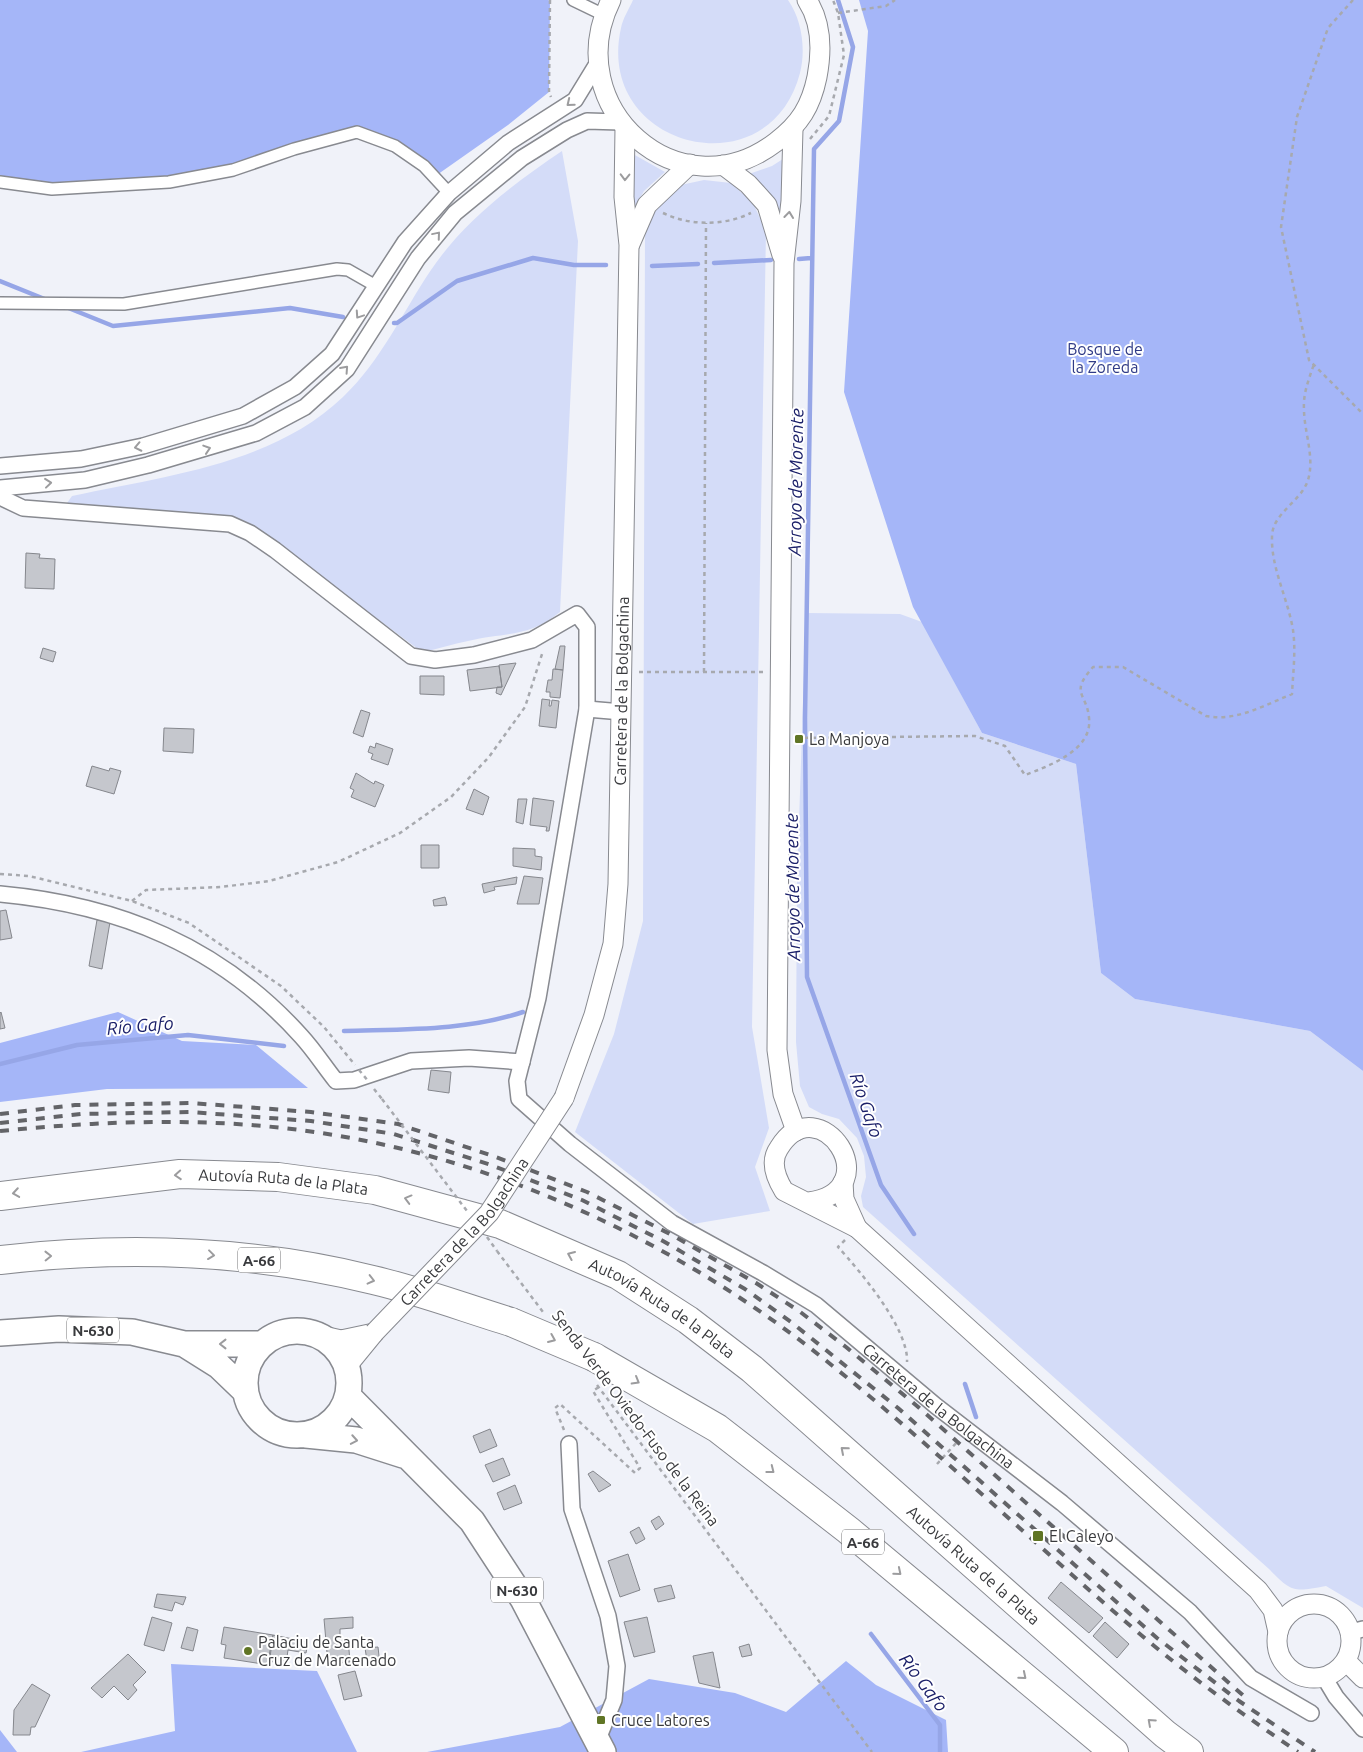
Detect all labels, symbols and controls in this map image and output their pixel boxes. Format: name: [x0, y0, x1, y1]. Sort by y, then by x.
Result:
one-way arrow: [566, 98, 575, 107]
one-way arrow: [620, 174, 630, 181]
one-way arrow: [783, 211, 794, 219]
one-way arrow: [431, 232, 440, 241]
one-way arrow: [356, 309, 366, 318]
park label: Bosque de la Zoreda: [1067, 340, 1143, 376]
one-way arrow: [339, 365, 348, 374]
water label: Arroyo de Morente: [784, 408, 806, 557]
one-way arrow: [133, 441, 142, 452]
one-way arrow: [202, 445, 211, 455]
one-way arrow: [45, 478, 53, 489]
street label: Carretera de la Bolgachina: [611, 596, 632, 786]
place label: La Manjoya: [809, 730, 889, 748]
marker: La Manjoya: [793, 733, 805, 745]
water label: Arroyo de Morente: [781, 813, 803, 962]
water label: Río Gafo: [106, 1012, 175, 1039]
water label: Río Gafo: [846, 1070, 887, 1141]
street label: Carretera de la Bolgachina: [396, 1154, 532, 1309]
street label: Autovía Ruta de la Plata: [198, 1166, 369, 1198]
one-way arrow: [173, 1169, 181, 1180]
one-way arrow: [12, 1187, 20, 1198]
one-way arrow: [404, 1194, 412, 1204]
road number: A-66: [238, 1248, 280, 1272]
one-way arrow: [207, 1249, 215, 1260]
one-way arrow: [45, 1250, 53, 1261]
one-way arrow: [567, 1251, 576, 1262]
street label: Autovía Ruta de la Plata: [586, 1255, 739, 1362]
one-way arrow: [367, 1274, 376, 1285]
street label: Senda Verde Oviedo-Fuso de la Reina: [549, 1307, 723, 1529]
road number: N-630: [67, 1318, 119, 1342]
one-way arrow: [547, 1333, 556, 1344]
one-way arrow: [219, 1339, 227, 1349]
street label: Carretera de la Bolgachina: [859, 1339, 1018, 1472]
one-way arrow: [630, 1375, 639, 1385]
one-way arrow: [350, 1434, 359, 1444]
one-way arrow: [840, 1447, 849, 1456]
one-way arrow: [765, 1465, 774, 1473]
street label: Autovía Ruta de la Plata: [904, 1502, 1044, 1628]
place label: El Caleyo: [1049, 1527, 1114, 1545]
marker: El Caleyo: [1031, 1529, 1045, 1543]
road number: A-66: [842, 1530, 884, 1554]
one-way arrow: [892, 1566, 901, 1574]
road number: N-630: [491, 1578, 543, 1602]
place label: Palaciu de Santa Cruz de Marcenado: [258, 1633, 396, 1669]
marker: Palaciu de Santa Cruz de Marcenado: [242, 1645, 254, 1657]
water label: Río Gafo: [895, 1649, 952, 1716]
one-way arrow: [1017, 1670, 1026, 1678]
place label: Cruce Latores: [611, 1711, 710, 1729]
marker: Cruce Latores: [595, 1714, 607, 1726]
one-way arrow: [1147, 1719, 1156, 1728]

